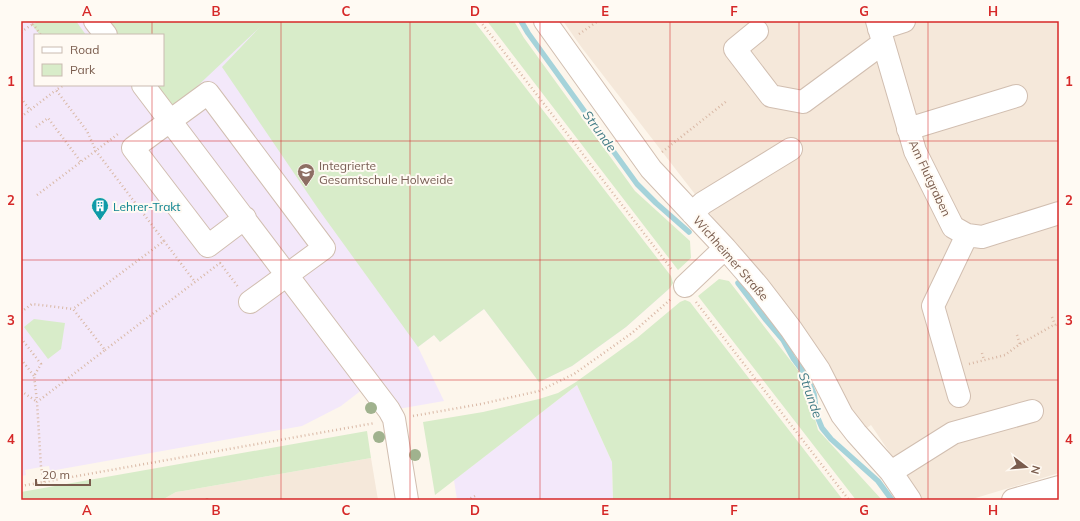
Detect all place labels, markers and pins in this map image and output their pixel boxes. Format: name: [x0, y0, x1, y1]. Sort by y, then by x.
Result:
place label: Integrierte Gesamtschule Holweide: [319, 158, 453, 187]
school or university icon: Integrierte Gesamtschule Holweide: [296, 162, 316, 187]
building icon: Lehrer-Trakt: [90, 196, 110, 221]
place label: Lehrer-Trakt: [113, 199, 181, 214]

